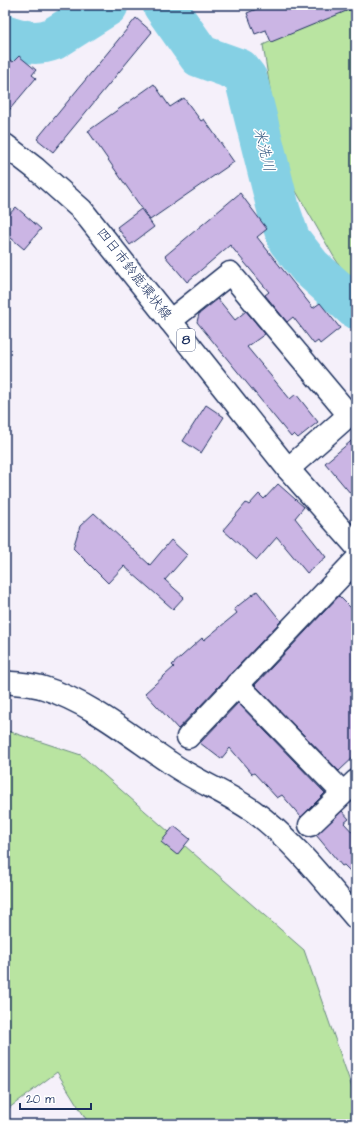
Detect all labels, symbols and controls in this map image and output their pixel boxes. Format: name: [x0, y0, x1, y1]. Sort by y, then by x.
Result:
water label: 米洗川: [248, 126, 280, 174]
street label: 四日市鈴鹿環状線: [92, 224, 176, 324]
road number: 8: [177, 329, 195, 351]
scale bar: [20, 1085, 91, 1111]
text: 20 m: [26, 1091, 55, 1108]

